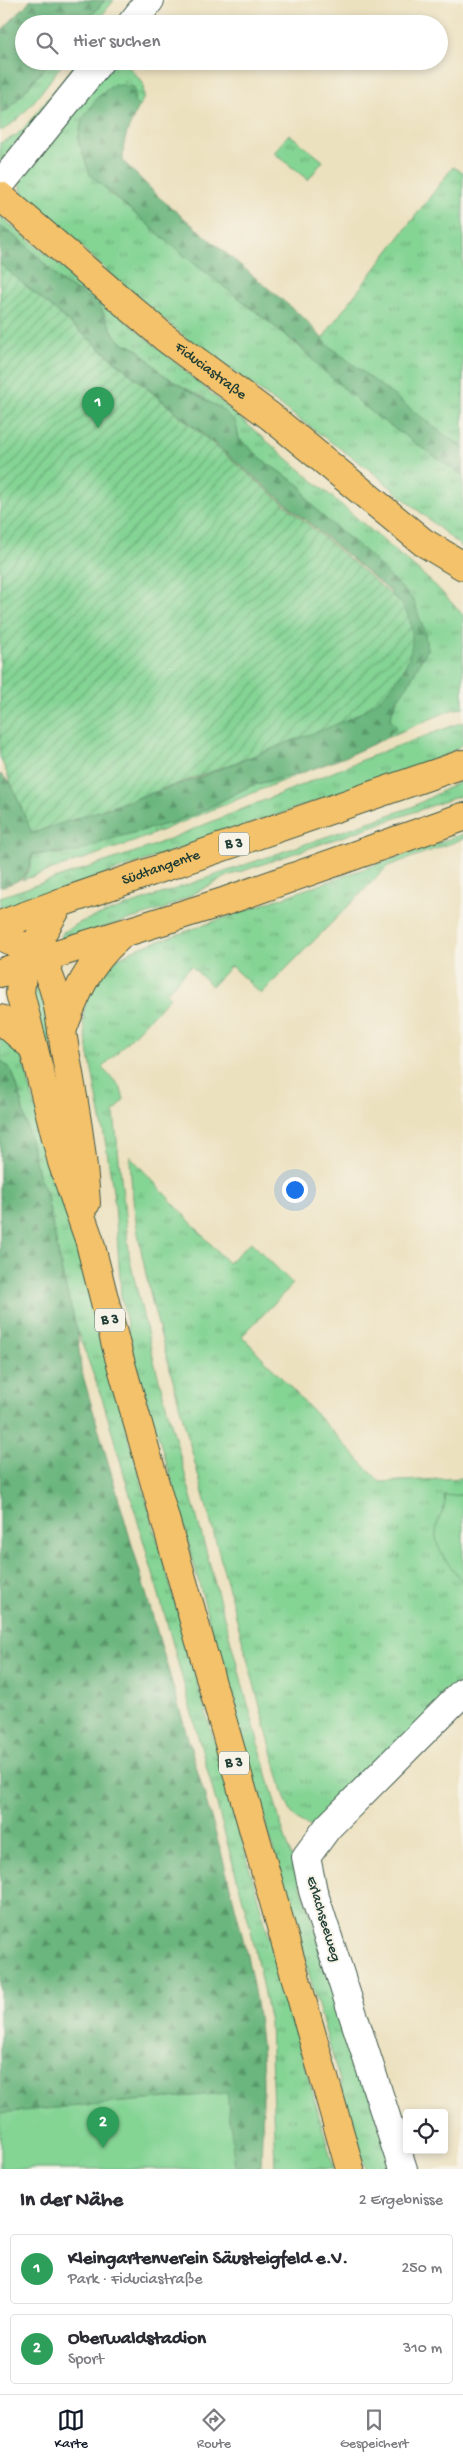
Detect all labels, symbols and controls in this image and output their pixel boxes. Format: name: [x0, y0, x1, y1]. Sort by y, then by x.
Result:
search box: [15, 15, 448, 70]
icon: search: [33, 29, 61, 57]
text: Hier suchen: [73, 31, 160, 54]
street label: Fiduciastraße: [170, 338, 250, 404]
pin: 1: [82, 387, 114, 428]
road number: B 3: [219, 832, 249, 856]
street label: Südtangente: [120, 846, 203, 890]
your location: [282, 1177, 308, 1203]
road number: B 3: [95, 1308, 125, 1332]
road number: B 3: [219, 1752, 249, 1775]
street label: Erlachseeweg: [301, 1874, 345, 1964]
pin: 2: [87, 2107, 119, 2148]
map controls: [403, 2109, 448, 2154]
button: locate: [403, 2109, 448, 2154]
text: In der Nähe: [20, 2189, 123, 2214]
text: 2 Ergebnisse: [359, 2192, 443, 2211]
text: Kleingartenverein Säusteigfeld e.V.: [68, 2248, 348, 2271]
text: 1: [34, 2260, 40, 2279]
text: 250 m: [402, 2260, 442, 2279]
text: Park · Fiduciastraße: [68, 2271, 202, 2290]
text: Oberwaldstadion: [68, 2328, 206, 2351]
text: 2: [33, 2340, 41, 2359]
text: 310 m: [403, 2340, 442, 2359]
text: Sport: [68, 2351, 104, 2370]
tab: Karte: [54, 2406, 88, 2453]
tab: Route: [197, 2406, 231, 2453]
tab: Gespeichert: [340, 2406, 408, 2453]

